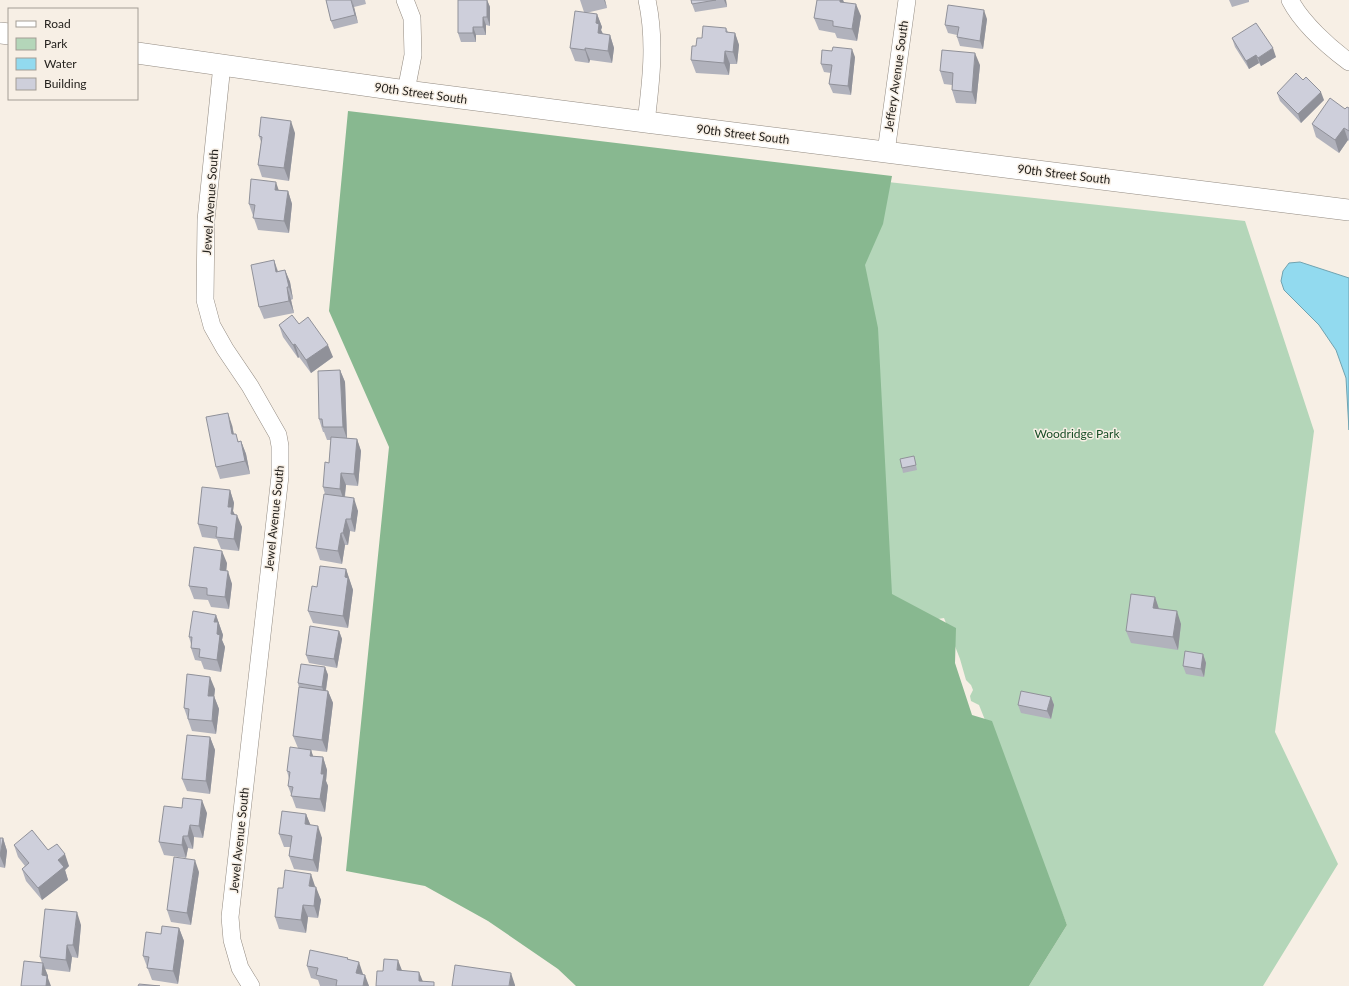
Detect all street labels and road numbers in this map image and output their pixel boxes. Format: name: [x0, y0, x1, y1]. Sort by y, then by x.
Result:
street label: Jeffery Avenue South: [881, 20, 911, 132]
street label: 90th Street South: [374, 79, 468, 107]
street label: 90th Street South: [696, 121, 790, 147]
street label: Jewel Avenue South: [199, 149, 221, 255]
street label: 90th Street South: [1017, 161, 1111, 187]
street label: Jewel Avenue South: [261, 464, 287, 572]
street label: Jewel Avenue South: [226, 786, 252, 894]

